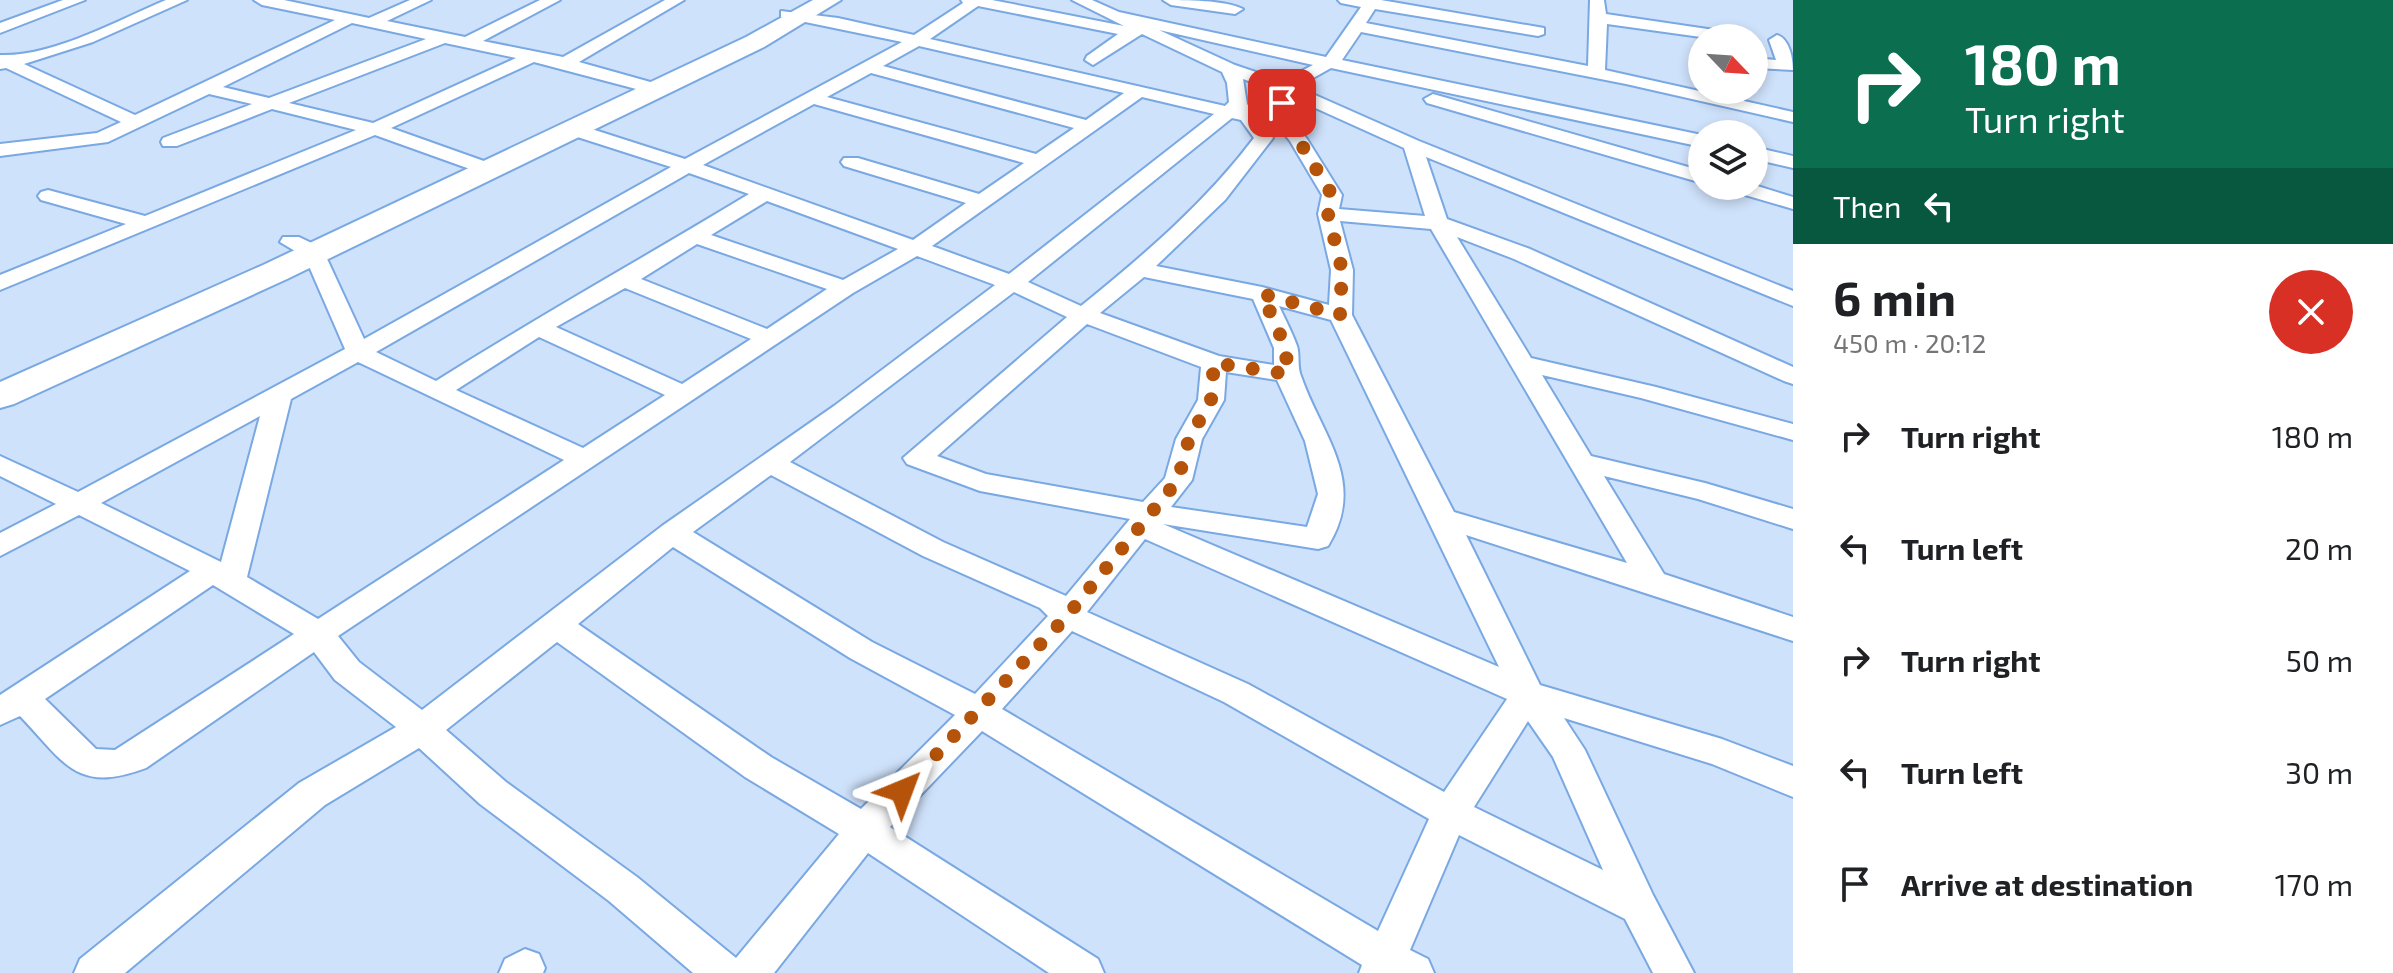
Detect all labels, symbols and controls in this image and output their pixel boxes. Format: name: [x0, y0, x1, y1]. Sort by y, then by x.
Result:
north arrow: [1688, 24, 1768, 104]
map controls: [1688, 24, 1768, 200]
text: 180 m: [1965, 29, 2121, 96]
icon: right: [1833, 32, 1937, 136]
pin: [1248, 69, 1316, 137]
icon: arrive: [1260, 81, 1304, 125]
text: Turn right: [1965, 97, 2125, 140]
button: layers: [1688, 120, 1768, 200]
icon: left: [1917, 184, 1961, 228]
text: Then: [1833, 188, 1901, 224]
text: 6 min: [1833, 268, 1956, 326]
button: close: [2269, 270, 2353, 354]
text: 450 m · 20:12: [1833, 327, 1986, 358]
icon: right: [1833, 414, 1877, 458]
text: Turn right: [1901, 418, 2041, 454]
text: 180 m: [2272, 418, 2353, 454]
icon: left: [1833, 526, 1877, 570]
text: Turn left: [1901, 530, 2023, 566]
text: 20 m: [2285, 530, 2353, 566]
icon: right: [1833, 638, 1877, 682]
text: Turn right: [1901, 642, 2041, 678]
text: 50 m: [2286, 642, 2353, 678]
position arrow: [860, 749, 944, 833]
icon: left: [1833, 750, 1877, 794]
text: Turn left: [1901, 754, 2023, 790]
text: 30 m: [2285, 754, 2353, 790]
icon: arrive: [1833, 862, 1877, 906]
text: Arrive at destination: [1901, 866, 2193, 902]
text: 170 m: [2275, 866, 2353, 902]

